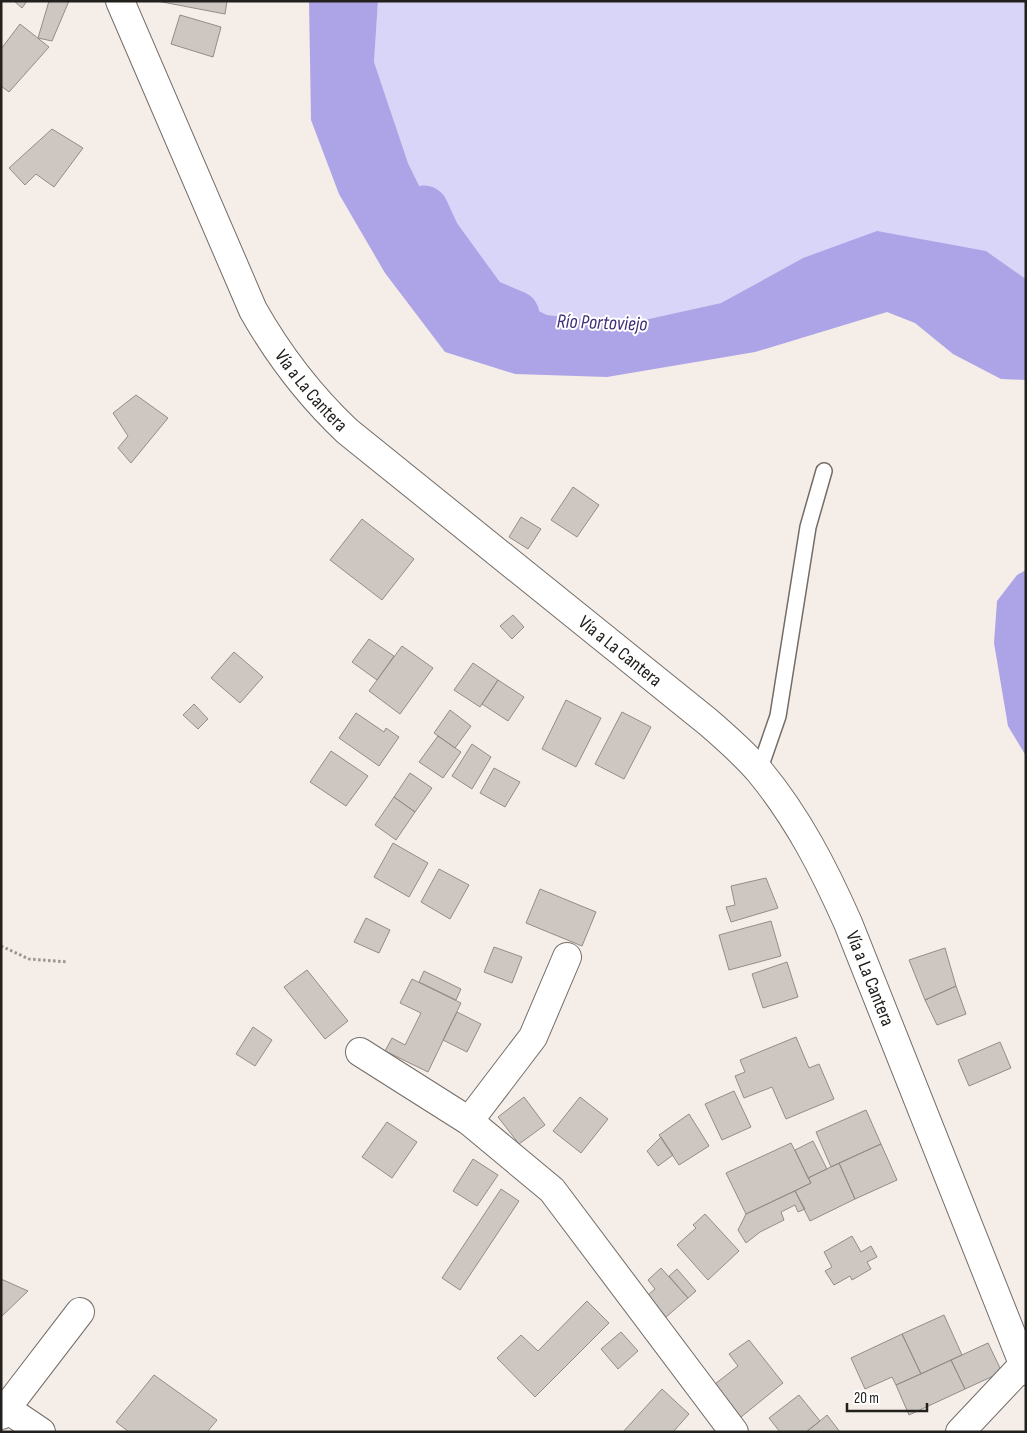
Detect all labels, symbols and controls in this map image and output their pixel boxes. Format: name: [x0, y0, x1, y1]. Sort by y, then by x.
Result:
water label: Río Portoviejo: [556, 309, 648, 337]
street label: Vía a La Cantera: [270, 345, 352, 436]
street label: Vía a La Cantera: [574, 611, 666, 692]
street label: Vía a La Cantera: [841, 927, 899, 1029]
scale bar: [847, 1380, 927, 1412]
text: 20 m: [854, 1389, 879, 1408]

